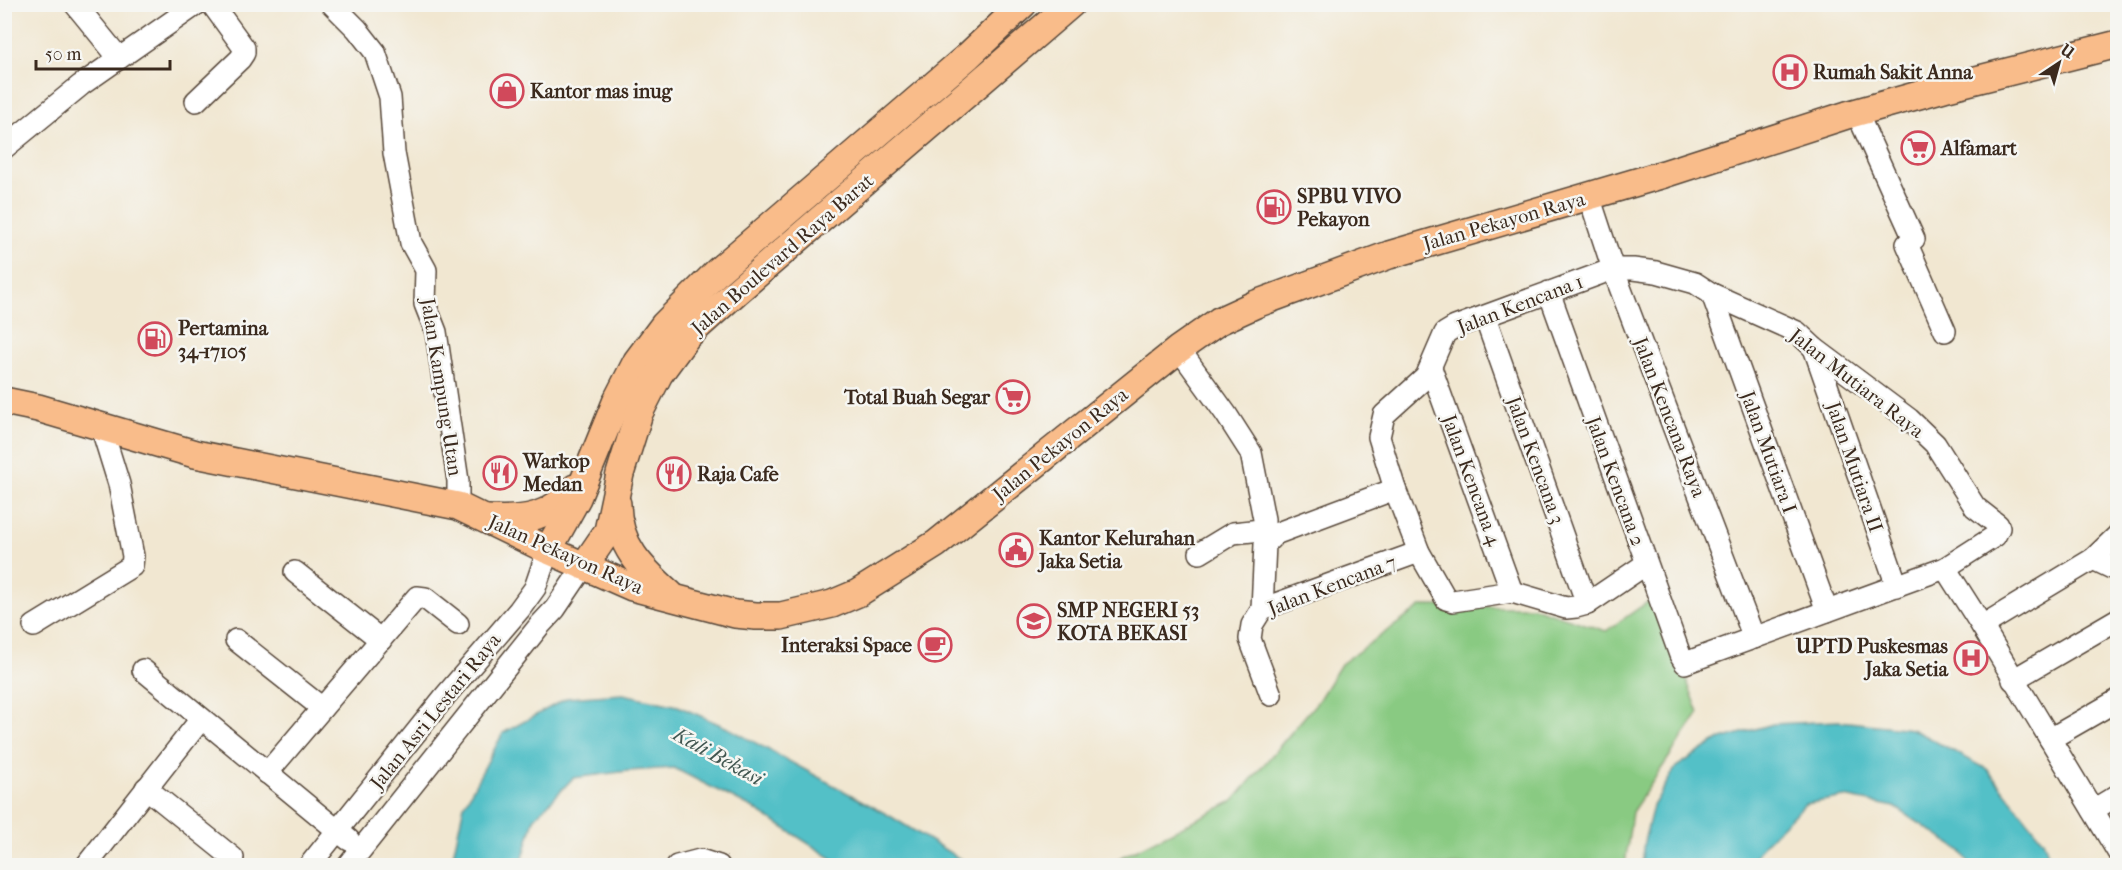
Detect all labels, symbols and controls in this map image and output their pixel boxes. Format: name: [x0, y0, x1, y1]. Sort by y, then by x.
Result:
scale bar: [36, 33, 170, 71]
north arrow: [2029, 33, 2089, 93]
text: U: [2056, 39, 2079, 63]
text: 50 m: [45, 44, 82, 65]
hospital icon: Rumah Sakit Anna: [1772, 54, 1808, 90]
place label: Rumah Sakit Anna: [1813, 61, 1973, 84]
shop icon: Kantor mas inug: [489, 73, 525, 109]
place label: Kantor mas inug: [530, 80, 674, 103]
supermarket icon: Alfamart: [1900, 130, 1936, 166]
place label: Alfamart: [1939, 137, 2018, 160]
street label: Jalan Boulevard Raya Barat: [685, 169, 878, 341]
place label: SPBU VIVO Pekayon: [1297, 185, 1402, 231]
street label: Jalan Pekayon Raya: [1419, 187, 1588, 256]
fuel station icon: SPBU VIVO Pekayon: [1256, 189, 1292, 225]
street label: Jalan Kencana 1: [1452, 270, 1586, 340]
street label: Jalan Kampung Utan: [416, 294, 467, 478]
place label: Pertamina 34-17105: [178, 317, 269, 364]
fuel station icon: Pertamina 34-17105: [137, 321, 173, 357]
street label: Jalan Mutiara Raya: [1783, 323, 1929, 443]
street label: Jalan Kencana Raya: [1628, 332, 1711, 501]
supermarket icon: Total Buah Segar: [995, 379, 1031, 415]
street label: Jalan Pekayon Raya: [987, 382, 1133, 507]
place label: Total Buah Segar: [843, 386, 990, 409]
street label: Jalan Mutiara I: [1735, 386, 1801, 517]
street label: Jalan Kencana 3: [1501, 391, 1569, 527]
street label: Jalan Mutiara II: [1821, 397, 1888, 536]
street label: Jalan Kencana 4: [1436, 410, 1506, 550]
street label: Jalan Kencana 2: [1581, 411, 1650, 549]
place label: Warkop Medan: [522, 450, 590, 496]
restaurant icon: Warkop Medan: [482, 455, 518, 491]
restaurant icon: Raja Cafe: [656, 456, 692, 492]
place label: Raja Cafe: [697, 463, 779, 486]
street label: Jalan Pekayon Raya: [483, 509, 648, 599]
place label: Kantor Kelurahan Jaka Setia: [1037, 527, 1195, 573]
public building icon: Kantor Kelurahan Jaka Setia: [998, 532, 1034, 568]
street label: Jalan Kencana 7: [1263, 550, 1400, 621]
place label: SMP NEGERI 53 KOTA BEKASI: [1057, 599, 1199, 645]
school or university icon: SMP NEGERI 53 KOTA BEKASI: [1016, 603, 1052, 639]
cafe icon: Interaksi Space: [917, 627, 953, 663]
street label: Jalan Asri Lestari Raya: [364, 628, 506, 795]
place label: Interaksi Space: [781, 634, 912, 657]
place label: UPTD Puskesmas Jaka Setia: [1795, 635, 1949, 681]
hospital icon: UPTD Puskesmas Jaka Setia: [1953, 640, 1989, 676]
water label: Kali Bekasi: [667, 721, 769, 791]

